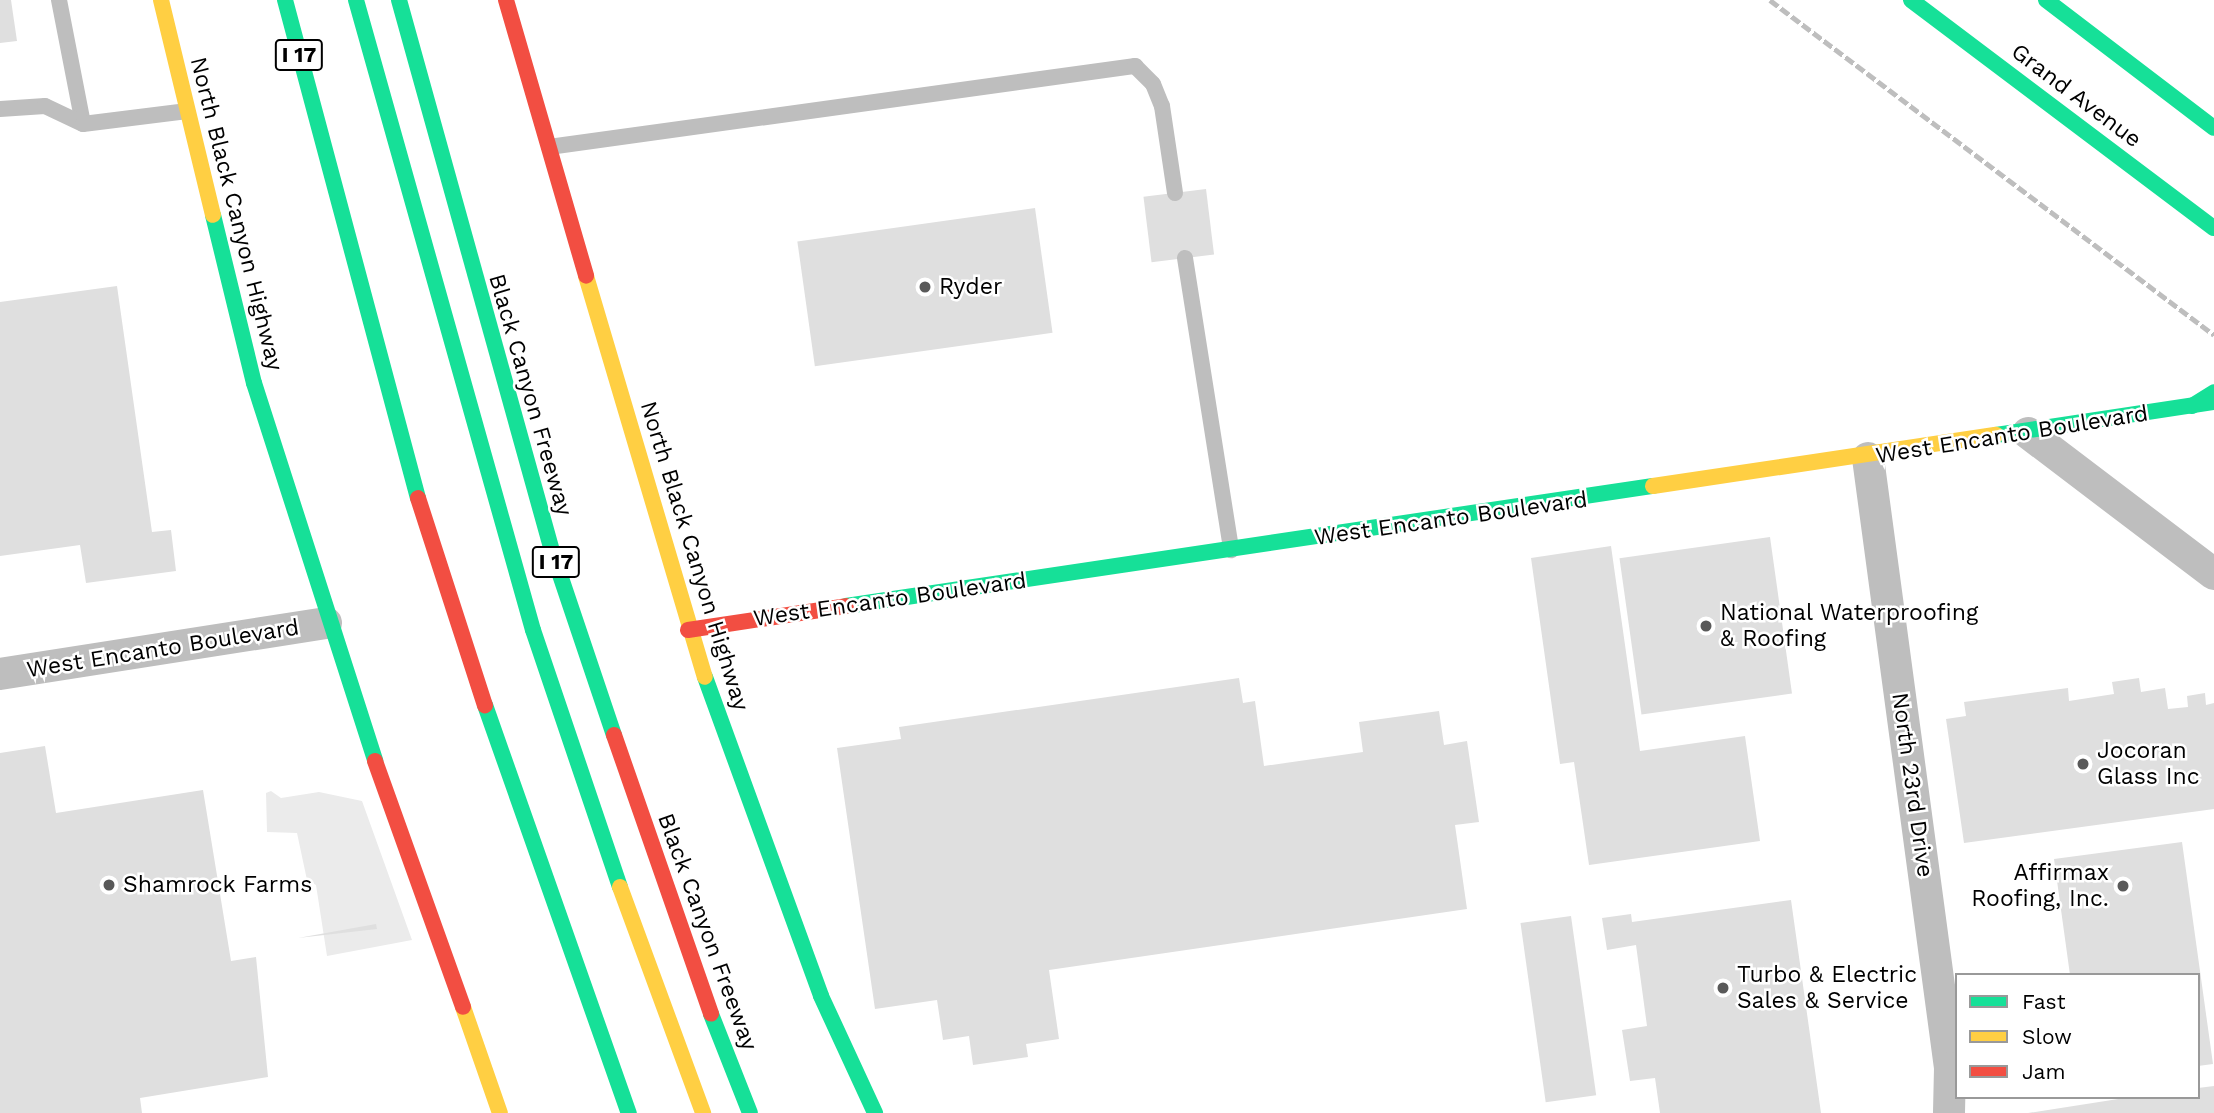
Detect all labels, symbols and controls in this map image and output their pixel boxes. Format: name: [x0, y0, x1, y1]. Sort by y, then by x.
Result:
road number: I 17: [274, 38, 324, 72]
street label: Grand Avenue: [2005, 38, 2147, 154]
street label: North Black Canyon Highway: [184, 54, 288, 374]
street label: Black Canyon Freeway: [482, 271, 578, 519]
place label: Ryder: [939, 273, 1002, 301]
marker: Ryder: [917, 279, 933, 295]
street label: North Black Canyon Highway: [634, 398, 754, 714]
street label: West Encanto Boulevard: [1874, 400, 2150, 470]
street label: West Encanto Boulevard: [1313, 486, 1589, 552]
road number: I 17: [532, 544, 580, 580]
street label: West Encanto Boulevard: [752, 567, 1028, 633]
place label: National Waterproofing & Roofing: [1720, 599, 1979, 653]
street label: West Encanto Boulevard: [25, 614, 301, 684]
marker: National Waterproofing & Roofing: [1698, 618, 1714, 634]
street label: North 23rd Drive: [1885, 691, 1939, 879]
place label: Jocoran Glass Inc: [2097, 737, 2200, 791]
marker: Jocoran Glass Inc: [2075, 756, 2091, 772]
street label: Black Canyon Freeway: [651, 809, 763, 1055]
place label: Affirmax Roofing, Inc.: [1971, 859, 2109, 913]
place label: Shamrock Farms: [123, 871, 313, 899]
marker: Shamrock Farms: [101, 877, 117, 893]
marker: Affirmax Roofing, Inc.: [2115, 878, 2131, 894]
place label: Turbo & Electric Sales & Service: [1737, 961, 1917, 1015]
legend: [1955, 973, 2200, 1099]
marker: Turbo & Electric Sales & Service: [1715, 980, 1731, 996]
text: Fast: [2022, 989, 2066, 1014]
text: Slow: [2022, 1024, 2072, 1049]
text: Jam: [2022, 1059, 2065, 1084]

